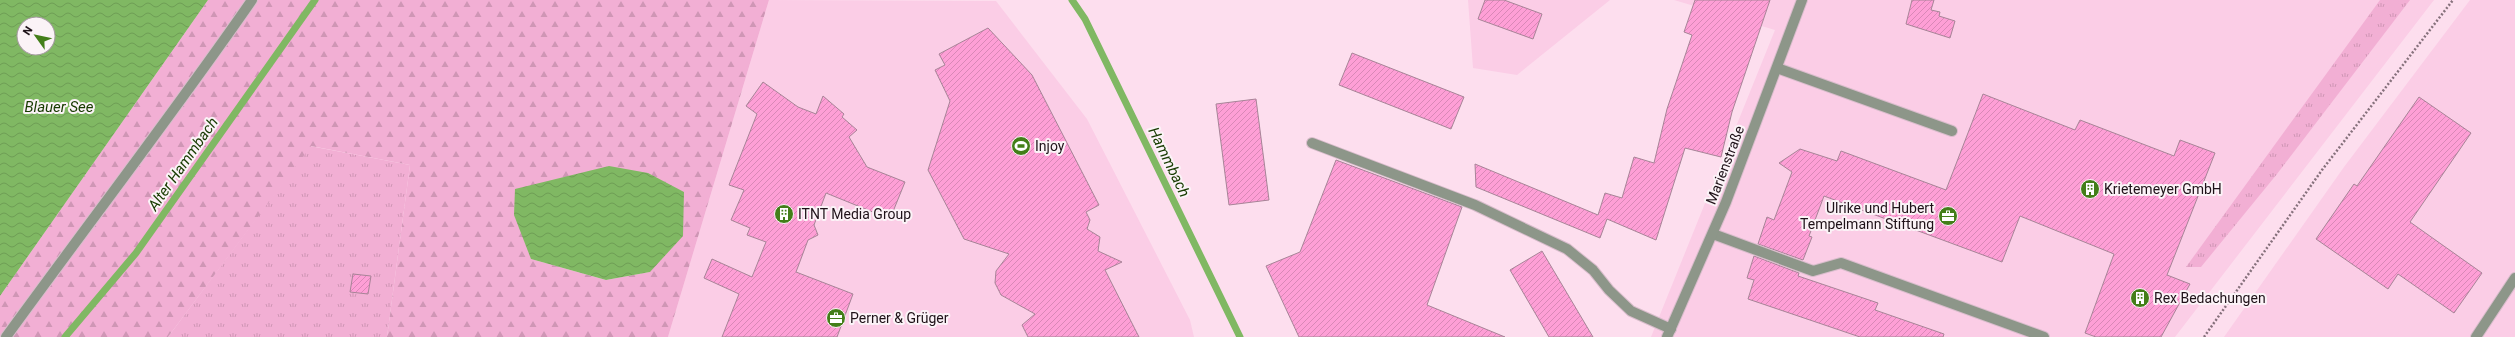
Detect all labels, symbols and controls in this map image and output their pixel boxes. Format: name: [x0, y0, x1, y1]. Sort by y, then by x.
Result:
north arrow: [16, 16, 56, 56]
text: N: [20, 24, 36, 38]
water label: Blauer See: [25, 98, 94, 116]
water label: Alter Hammbach: [144, 114, 222, 215]
street label: Marienstraße: [1703, 123, 1747, 207]
water label: Hammbach: [1144, 124, 1194, 200]
sports icon: Injoy: [1010, 135, 1032, 157]
place label: Injoy: [1035, 138, 1065, 154]
building icon: Krietemeyer GmbH: [2079, 178, 2101, 200]
place label: Krietemeyer GmbH: [2104, 181, 2222, 197]
place label: Ulrike und Hubert Tempelmann Stiftung: [1800, 200, 1934, 232]
building icon: ITNT Media Group: [773, 203, 795, 225]
office icon: Ulrike und Hubert Tempelmann Stiftung: [1937, 205, 1959, 227]
place label: ITNT Media Group: [798, 206, 911, 222]
building icon: Rex Bedachungen: [2129, 287, 2151, 309]
place label: Rex Bedachungen: [2154, 290, 2266, 306]
office icon: Perner & Grüger: [825, 307, 847, 329]
place label: Perner & Grüger: [850, 310, 949, 326]

